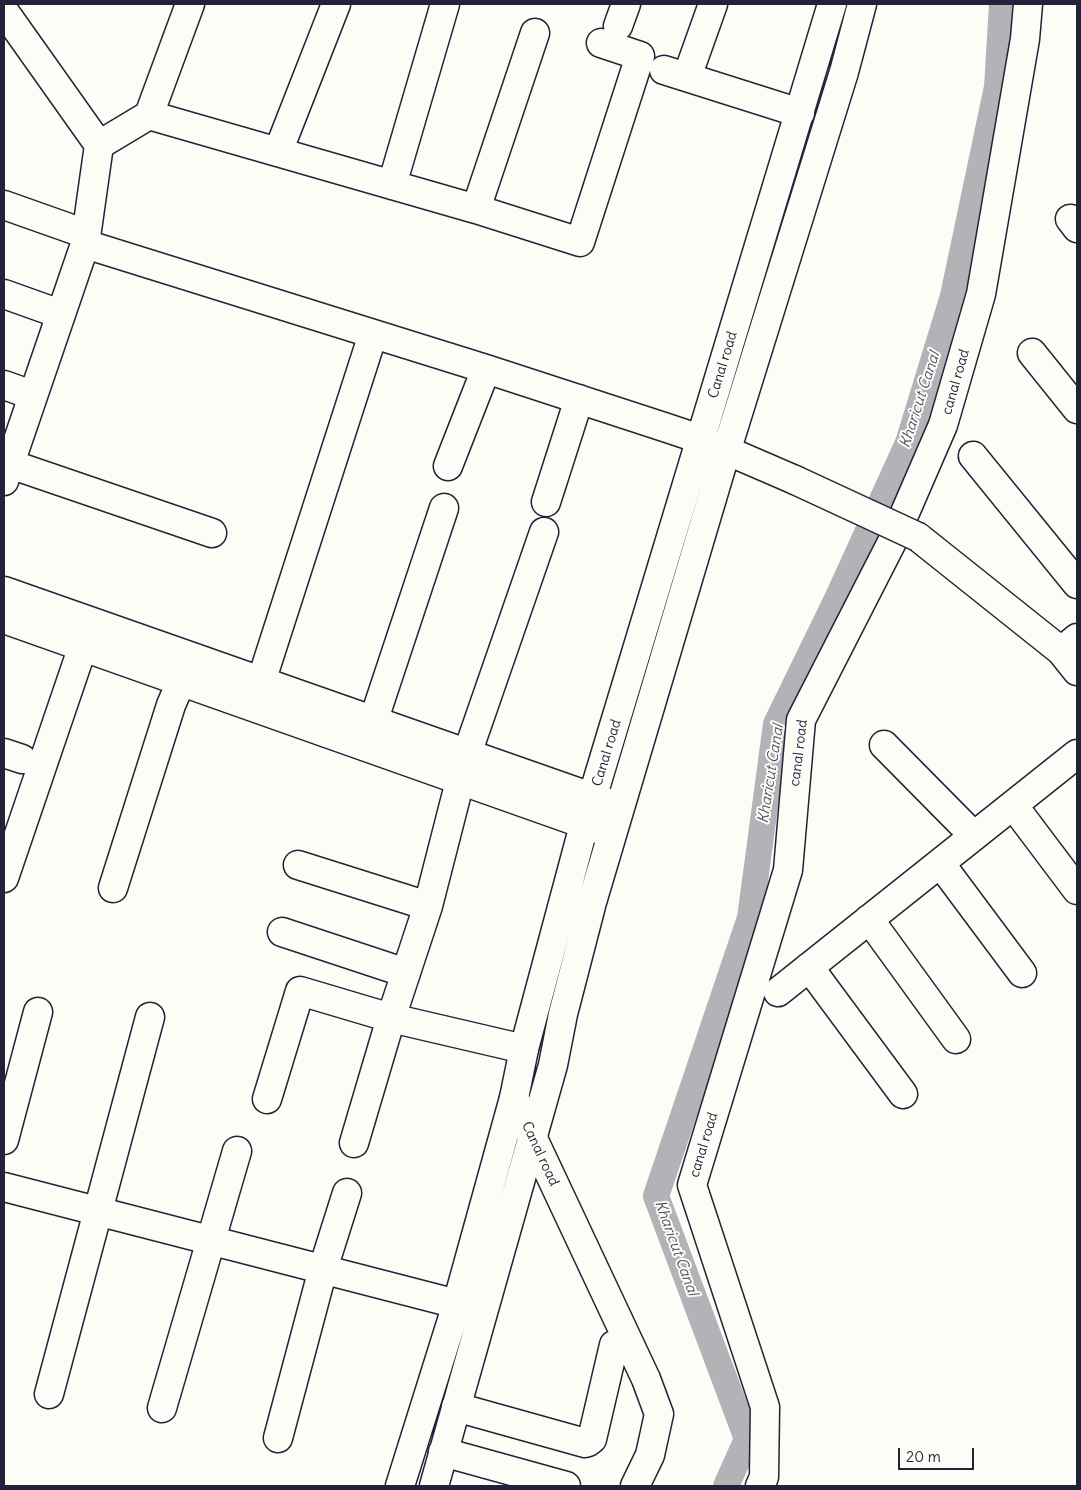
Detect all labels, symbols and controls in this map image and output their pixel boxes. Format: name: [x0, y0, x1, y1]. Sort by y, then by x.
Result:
street label: Canal road: [705, 329, 741, 401]
street label: canal road: [939, 347, 973, 417]
water label: Kharicut Canal: [896, 350, 944, 450]
street label: Canal road: [589, 717, 625, 789]
street label: canal road: [787, 719, 811, 787]
water label: Kharicut Canal: [754, 723, 788, 825]
street label: canal road: [686, 1110, 722, 1180]
street label: Canal road: [518, 1119, 562, 1189]
water label: Kharicut Canal: [650, 1198, 702, 1298]
scale bar: [901, 1438, 977, 1470]
text: 20 m: [906, 1447, 941, 1466]

